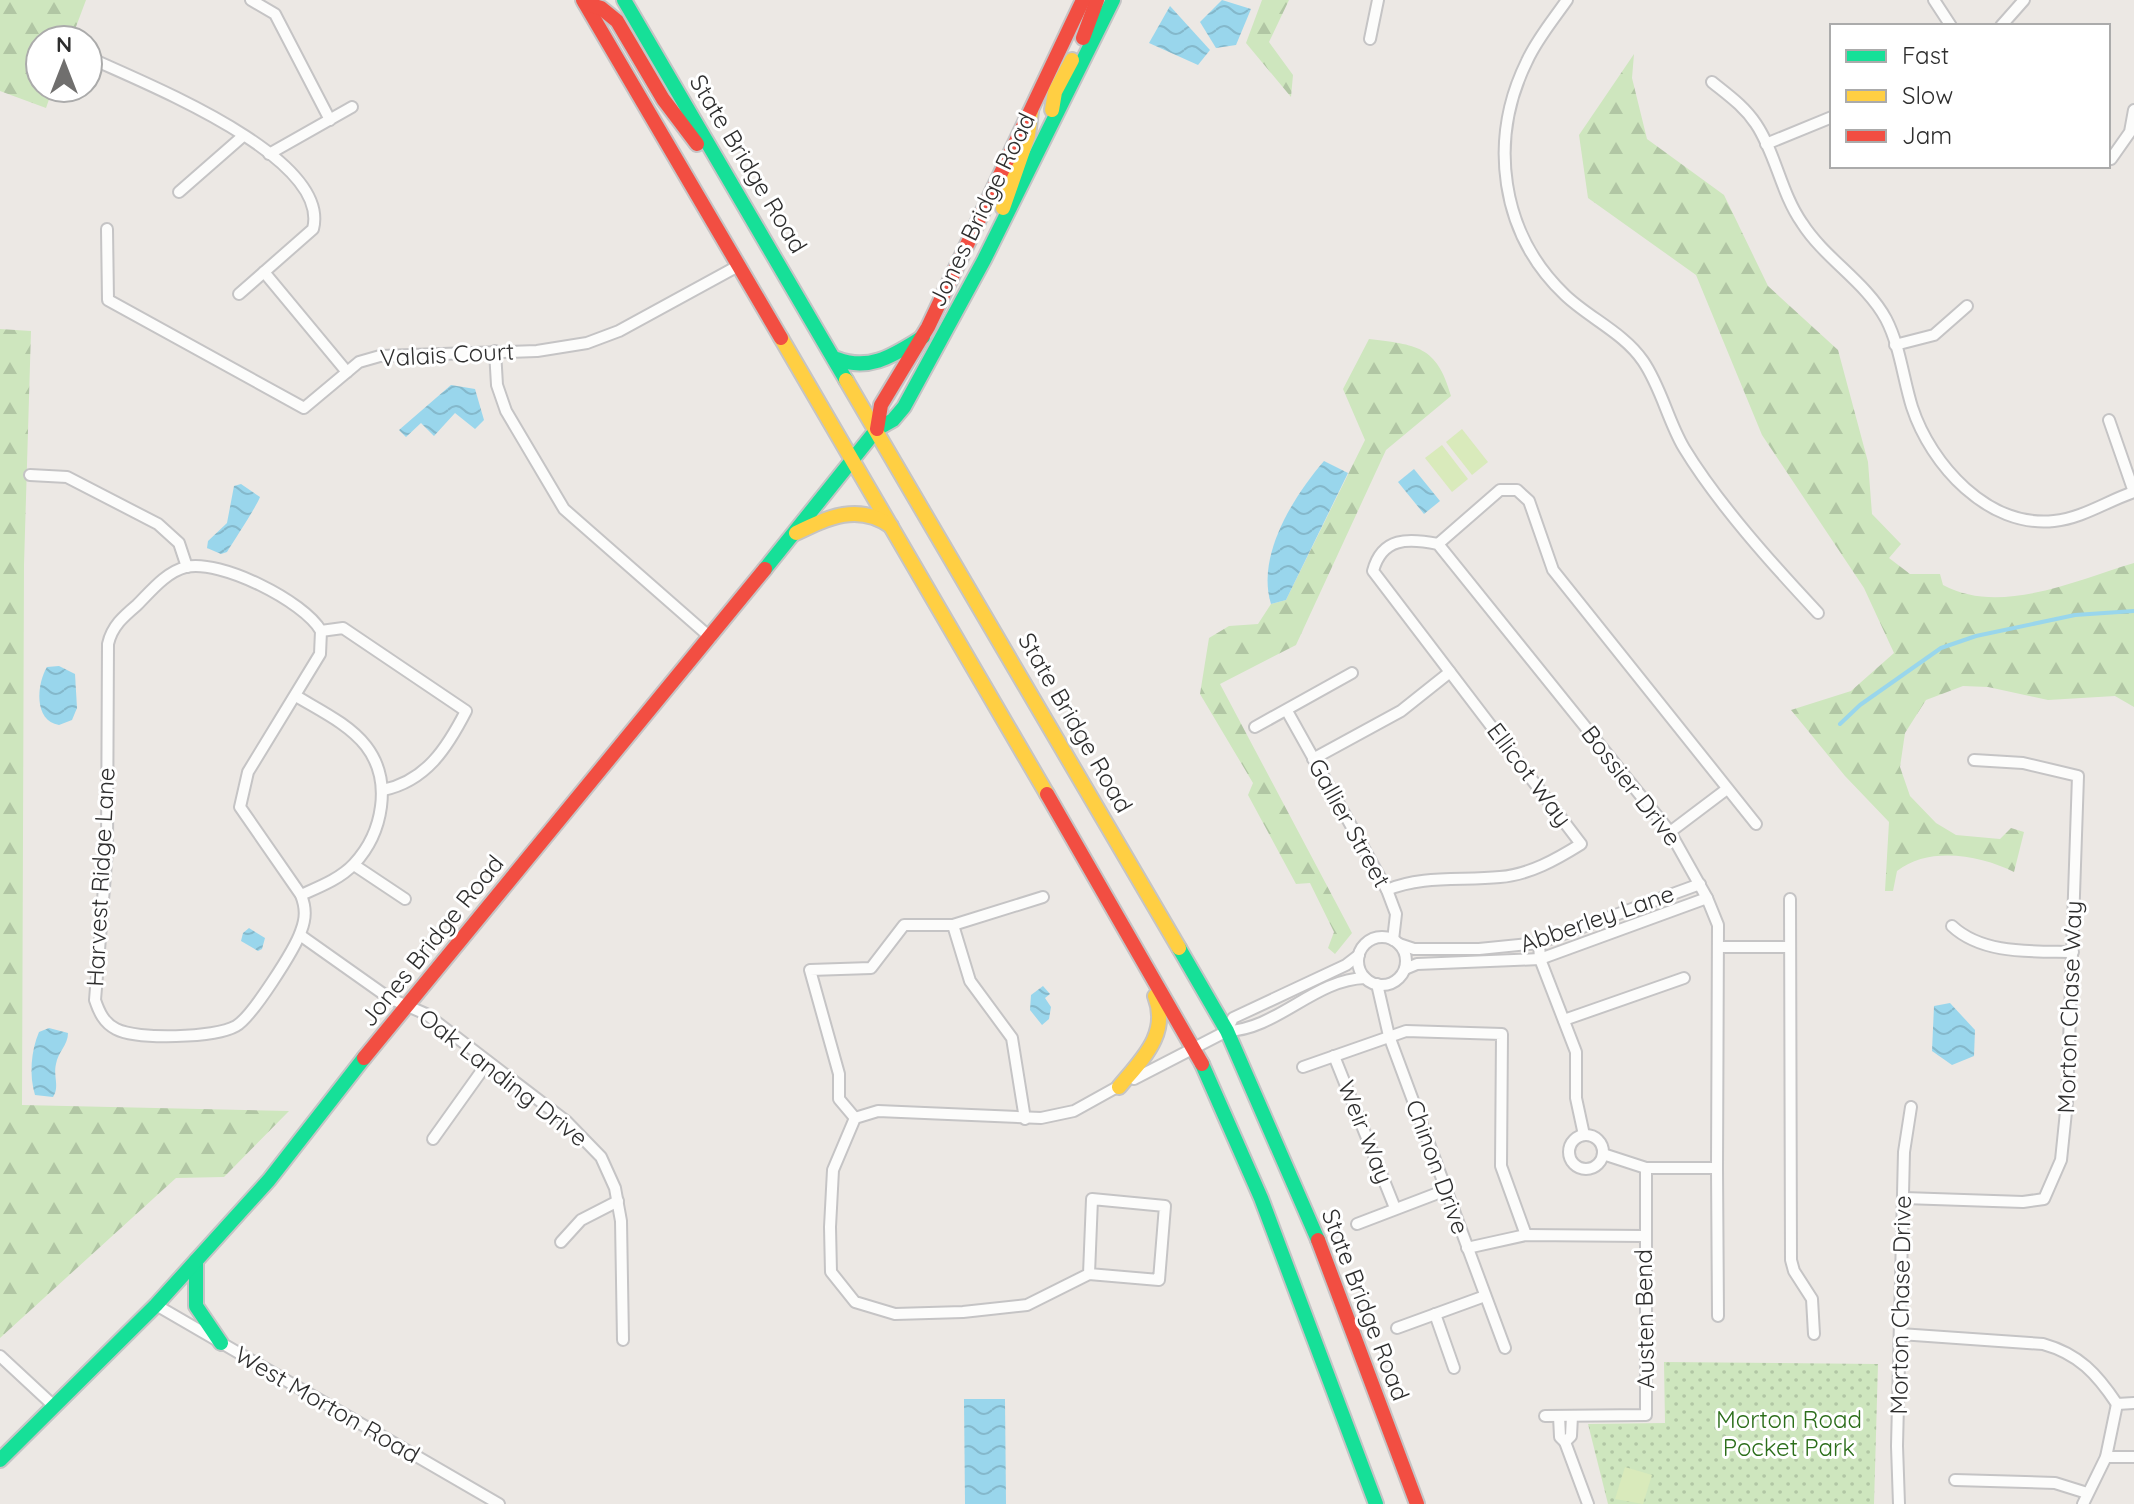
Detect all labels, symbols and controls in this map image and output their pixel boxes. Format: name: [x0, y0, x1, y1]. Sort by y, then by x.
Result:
north arrow: [24, 24, 104, 104]
legend: [1830, 24, 2110, 168]
text: N: [56, 30, 72, 58]
text: Fast: [1902, 40, 1949, 70]
street label: State Bridge Road: [684, 69, 814, 258]
text: Slow: [1902, 80, 1953, 110]
street label: Jones Bridge Road: [921, 108, 1041, 311]
text: Jam: [1902, 120, 1952, 150]
street label: Valais Court: [379, 336, 515, 372]
street label: State Bridge Road: [1012, 627, 1140, 818]
street label: Ellicot Way: [1481, 716, 1579, 832]
street label: Bossier Drive: [1575, 719, 1688, 852]
street label: Gallier Street: [1302, 753, 1398, 892]
street label: Harvest Ridge Lane: [79, 767, 121, 987]
street label: Jones Bridge Road: [353, 848, 510, 1032]
street label: Abberley Lane: [1516, 878, 1678, 958]
street label: Morton Chase Way: [2050, 900, 2088, 1114]
street label: Oak Landing Drive: [413, 1002, 594, 1153]
street label: Weir Way: [1332, 1076, 1400, 1188]
street label: Chinon Drive: [1400, 1095, 1476, 1238]
street label: Morton Chase Drive: [1883, 1195, 1917, 1415]
street label: State Bridge Road: [1316, 1205, 1416, 1405]
street label: Austen Bend: [1628, 1249, 1660, 1389]
street label: West Morton Road: [230, 1339, 425, 1469]
park label: Morton Road Pocket Park: [1716, 1404, 1862, 1462]

